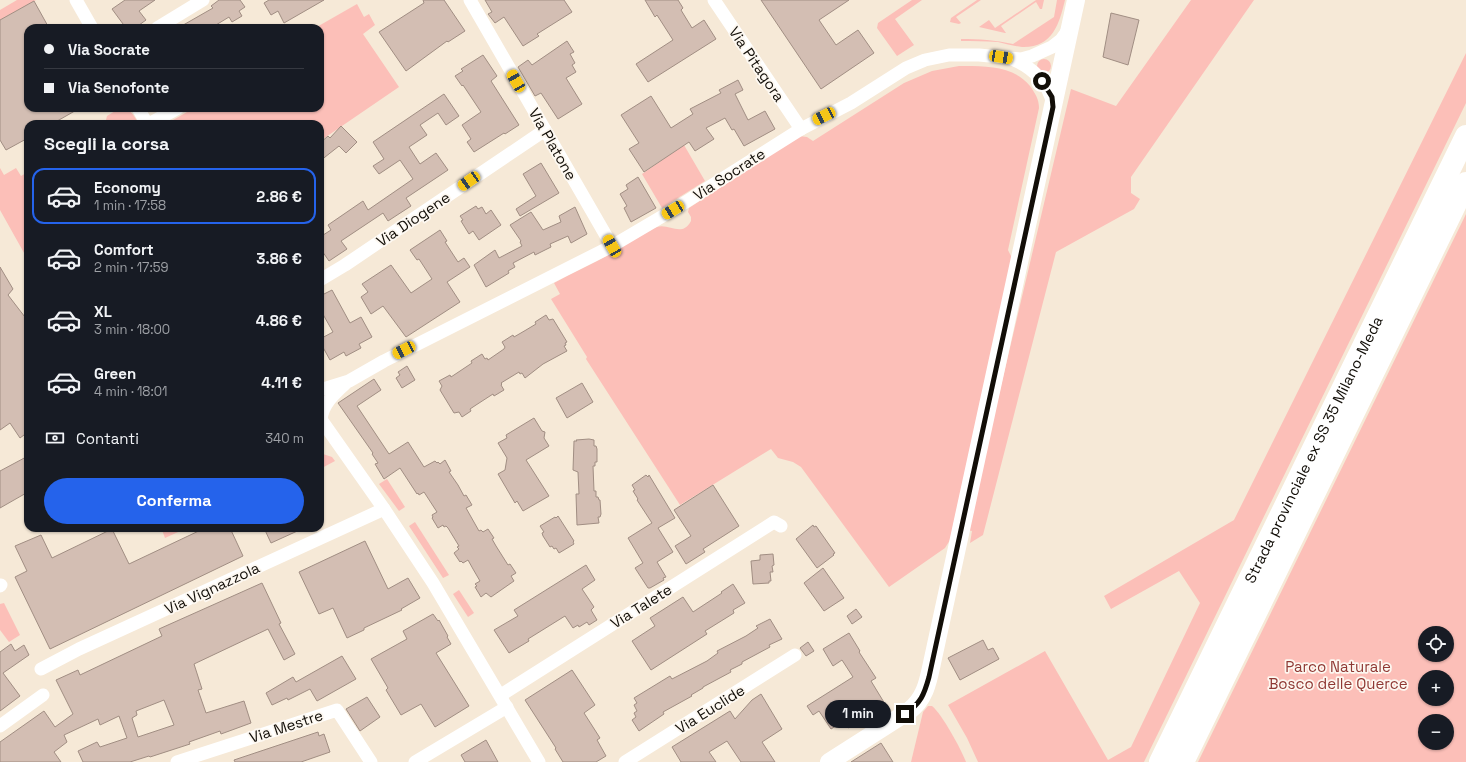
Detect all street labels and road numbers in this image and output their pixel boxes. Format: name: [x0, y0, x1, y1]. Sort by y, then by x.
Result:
street label: Via Pitagora: [725, 23, 789, 105]
street label: Via Platone: [525, 104, 581, 184]
street label: Via Socrate: [689, 144, 769, 204]
street label: Via Diogene: [372, 187, 454, 251]
street label: Strada provinciale ex SS 35 Milano-Meda: [1240, 312, 1386, 586]
street label: Via Vignazzola: [162, 558, 263, 618]
street label: Via Talete: [607, 580, 675, 632]
street label: Via Euclide: [672, 680, 748, 738]
street label: Via Mestre: [247, 705, 325, 747]

